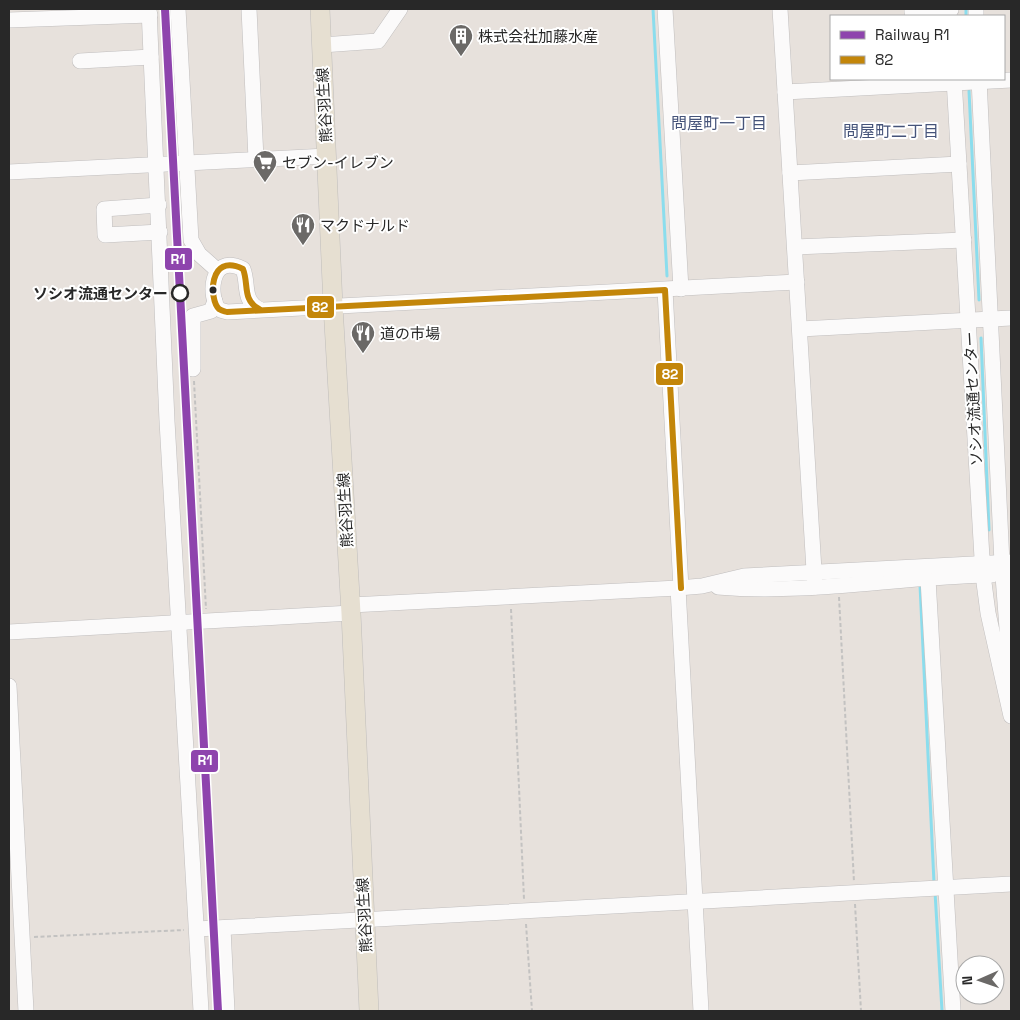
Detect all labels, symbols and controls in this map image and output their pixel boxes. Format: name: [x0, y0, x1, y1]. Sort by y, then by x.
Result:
legend: [830, 15, 1005, 80]
building icon: 株式会社加藤水産: [448, 23, 474, 57]
text: Railway R1: [875, 25, 950, 44]
place label: 株式会社加藤水産: [478, 27, 598, 46]
text: 82: [875, 50, 893, 69]
street label: 熊谷羽生線: [313, 67, 335, 143]
district label: 問屋町一丁目: [671, 113, 767, 134]
district label: 問屋町二丁目: [843, 121, 939, 142]
supermarket icon: セブン-イレブン: [252, 149, 278, 183]
place label: セブン-イレブン: [282, 153, 394, 172]
restaurant icon: マクドナルド: [290, 212, 316, 246]
place label: マクドナルド: [320, 216, 410, 235]
line badge: R1: [164, 247, 193, 271]
text: R1: [170, 250, 186, 268]
place label: ソシオ流通センター: [33, 284, 168, 303]
marker: ソシオ流通センター: [171, 284, 189, 302]
unlabelled marker: [208, 285, 218, 295]
line badge: 82: [306, 295, 335, 319]
text: 82: [312, 298, 328, 316]
restaurant icon: 道の市場: [350, 320, 376, 354]
place label: 道の市場: [380, 324, 440, 343]
street label: ソシオ流通センター: [960, 331, 986, 467]
line badge: 82: [655, 362, 684, 386]
text: 82: [662, 365, 678, 383]
street label: 熊谷羽生線: [334, 472, 356, 548]
line badge: R1: [190, 749, 219, 773]
text: R1: [197, 751, 213, 769]
street label: 熊谷羽生線: [353, 877, 375, 953]
north arrow: [955, 955, 1005, 1005]
text: N: [958, 975, 976, 985]

